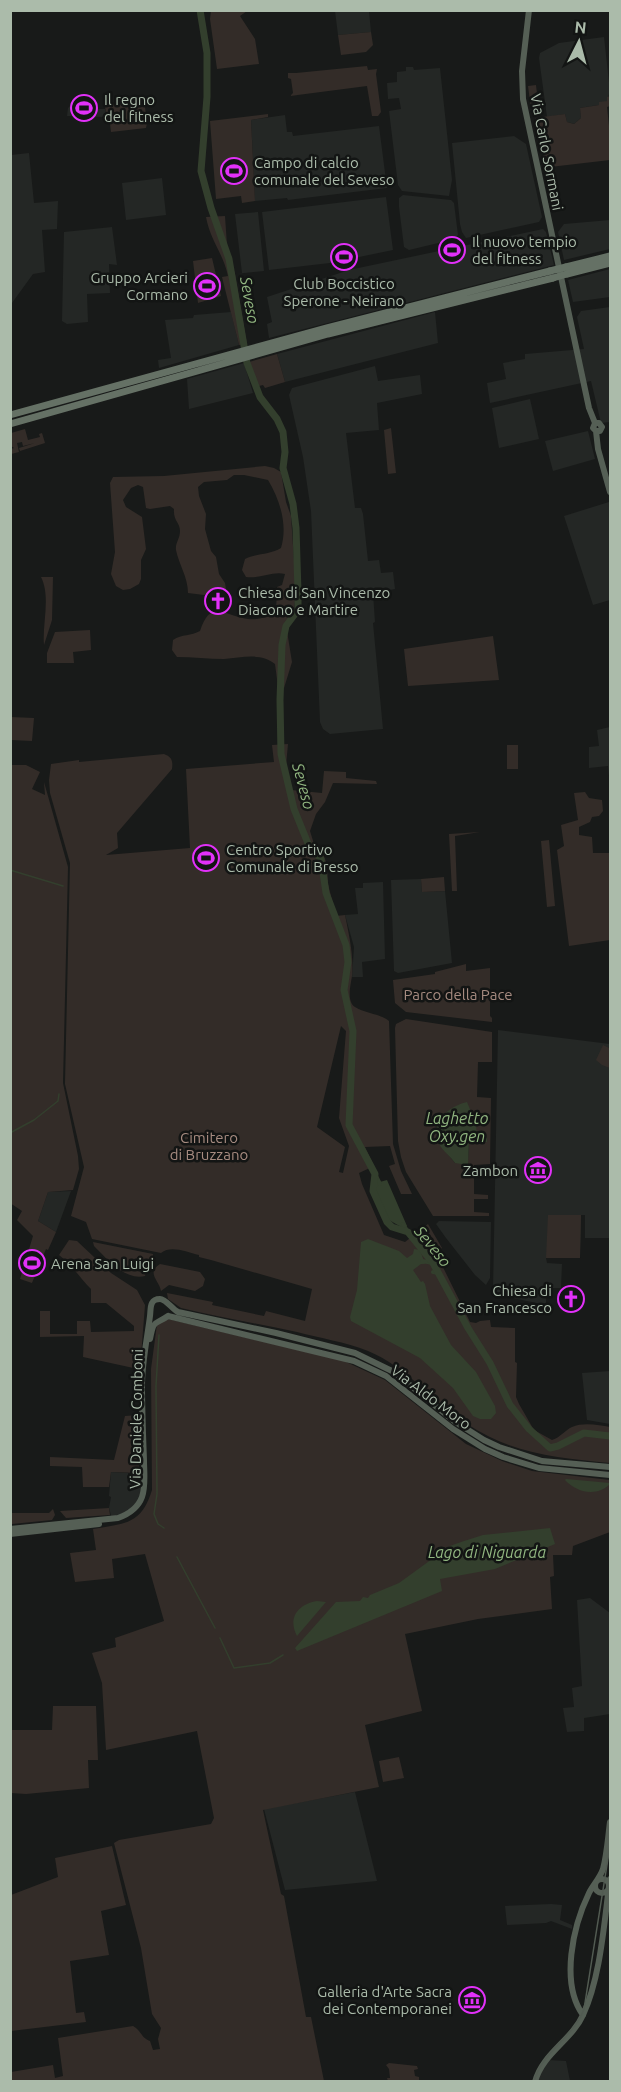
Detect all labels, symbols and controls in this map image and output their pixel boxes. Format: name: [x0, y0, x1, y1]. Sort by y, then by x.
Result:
north arrow: [549, 12, 609, 72]
text: N: [574, 18, 587, 37]
place label: Il regno del fitness: [104, 91, 174, 125]
street label: Via Carlo Sormani: [527, 92, 567, 212]
sports icon: Il regno del fitness: [69, 93, 99, 123]
place label: Campo di calcio comunale del Seveso: [254, 154, 395, 188]
sports icon: Campo di calcio comunale del Seveso: [219, 156, 249, 186]
place label: Il nuovo tempio del fitness: [472, 233, 577, 267]
sports icon: Il nuovo tempio del fitness: [437, 235, 467, 265]
sports icon: Club Boccistico Sperone - Neirano: [329, 242, 359, 272]
place label: Gruppo Arcieri Cormano: [90, 269, 188, 303]
sports icon: Gruppo Arcieri Cormano: [192, 271, 222, 301]
water label: Seveso: [237, 274, 263, 325]
place label: Club Boccistico Sperone - Neirano: [284, 275, 404, 309]
place label: Chiesa di San Vincenzo Diacono e Martire: [238, 584, 390, 618]
church icon: Chiesa di San Vincenzo Diacono e Martire: [203, 586, 233, 616]
water label: Seveso: [289, 760, 319, 811]
place label: Centro Sportivo Comunale di Bresso: [226, 841, 359, 875]
sports icon: Centro Sportivo Comunale di Bresso: [191, 843, 221, 873]
park label: Parco della Pace: [403, 986, 513, 1003]
water label: Laghetto Oxy.gen: [426, 1109, 489, 1145]
park label: Cimitero di Bruzzano: [170, 1129, 248, 1163]
museum icon: Zambon: [523, 1155, 553, 1185]
place label: Zambon: [463, 1162, 518, 1179]
water label: Seveso: [411, 1221, 455, 1270]
sports icon: Arena San Luigi: [17, 1248, 47, 1278]
place label: Arena San Luigi: [51, 1255, 154, 1272]
place label: Chiesa di San Francesco: [457, 1282, 552, 1316]
church icon: Chiesa di San Francesco: [556, 1284, 586, 1314]
street label: Via Daniele Comboni: [126, 1349, 146, 1489]
street label: Via Aldo Moro: [388, 1361, 474, 1433]
water label: Lago di Niguarda: [428, 1543, 546, 1561]
place label: Galleria d'Arte Sacra dei Contemporanei: [317, 1983, 452, 2017]
museum icon: Galleria d'Arte Sacra dei Contemporanei: [457, 1985, 487, 2015]

